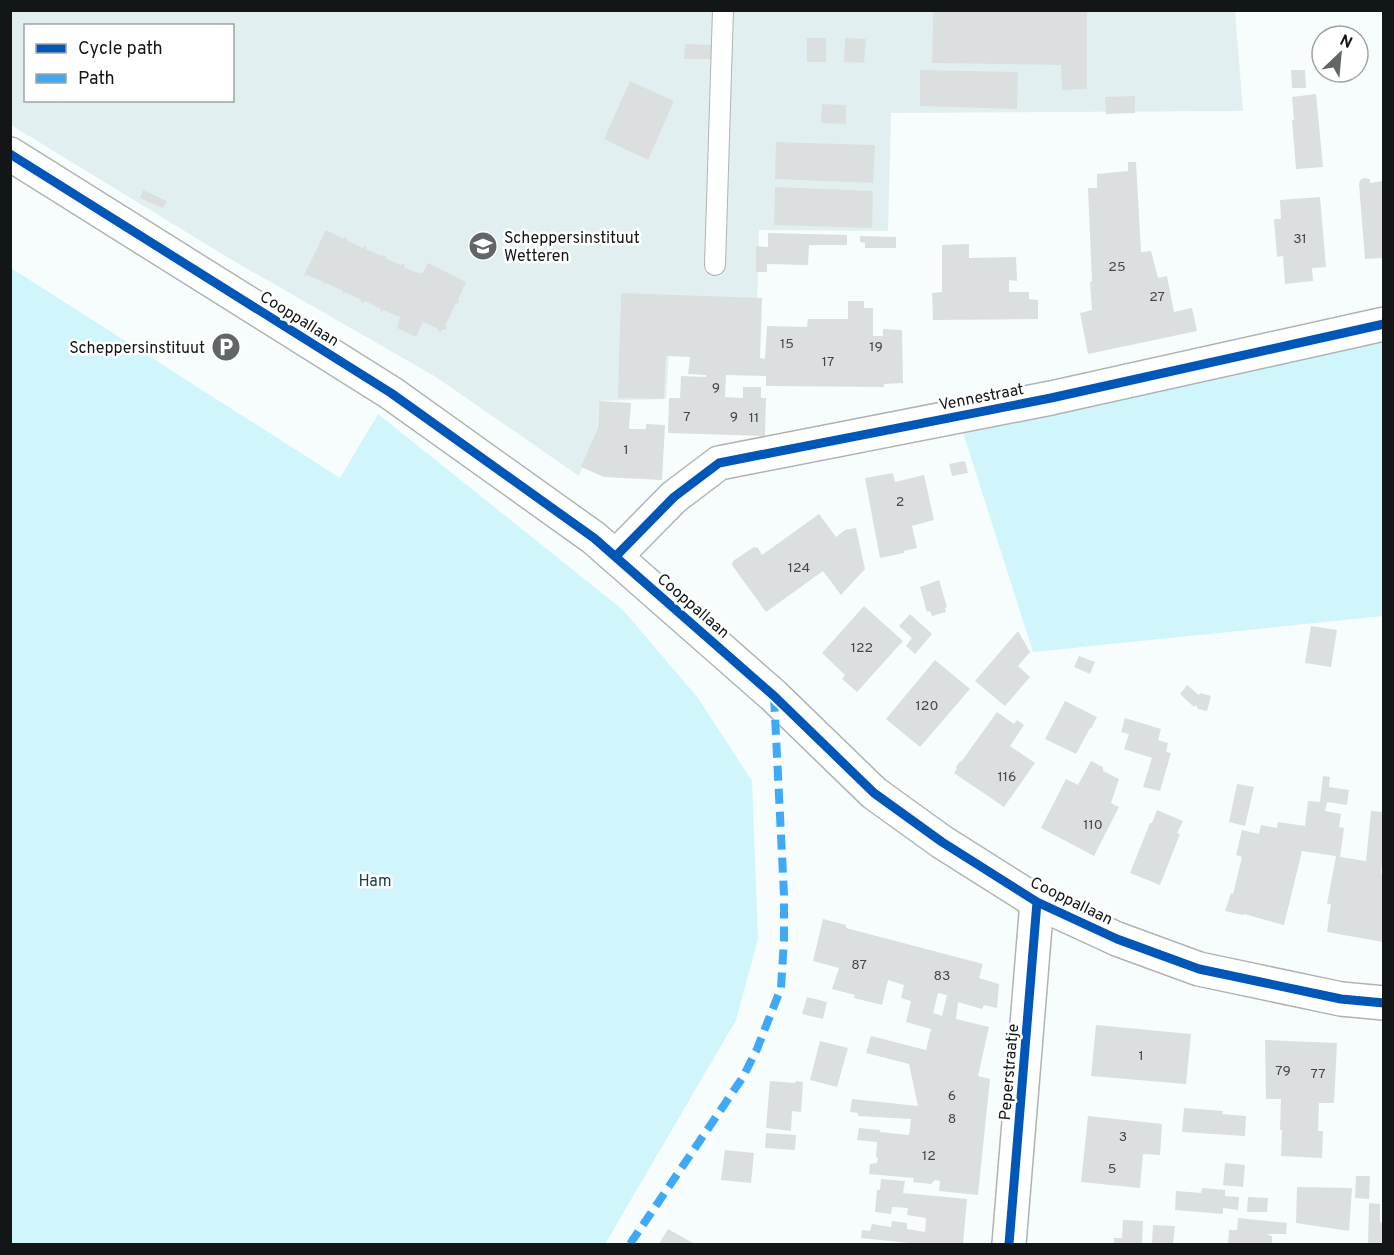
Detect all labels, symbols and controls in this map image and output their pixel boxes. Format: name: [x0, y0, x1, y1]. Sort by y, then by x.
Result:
legend: [24, 24, 234, 102]
north arrow: [1310, 24, 1370, 84]
text: N: [1336, 31, 1355, 54]
text: Cycle path: [78, 38, 163, 61]
text: Path: [78, 68, 115, 91]
place label: Scheppersinstituut Wetteren: [504, 229, 640, 267]
school or university icon: Scheppersinstituut Wetteren: [467, 230, 499, 262]
house number: 31: [1293, 231, 1307, 248]
house number: 25: [1108, 259, 1126, 276]
street label: Cooppallaan: [256, 287, 342, 352]
house number: 27: [1149, 289, 1165, 306]
parking icon: Scheppersinstituut: [210, 331, 242, 363]
house number: 15: [780, 336, 794, 353]
place label: Scheppersinstituut: [69, 339, 205, 359]
house number: 19: [869, 339, 883, 356]
house number: 17: [822, 354, 834, 371]
house number: 9: [712, 380, 720, 397]
street label: Vennestraat: [937, 380, 1025, 416]
house number: 7: [683, 409, 691, 426]
house number: 9: [730, 409, 738, 426]
house number: 11: [749, 410, 759, 427]
house number: 1: [623, 442, 629, 459]
house number: 2: [896, 494, 904, 511]
house number: 124: [788, 560, 810, 577]
street label: Cooppallaan: [652, 570, 733, 643]
house number: 122: [851, 640, 873, 657]
house number: 120: [916, 698, 938, 715]
house number: 116: [998, 769, 1016, 786]
house number: 110: [1083, 817, 1103, 834]
park label: Ham: [359, 872, 391, 892]
street label: Cooppallaan: [1026, 873, 1116, 930]
house number: 87: [851, 957, 867, 974]
house number: 83: [934, 968, 950, 985]
street label: Peperstraatje: [996, 1023, 1024, 1121]
house number: 1: [1138, 1048, 1144, 1065]
house number: 79: [1275, 1063, 1291, 1080]
house number: 77: [1310, 1066, 1326, 1083]
house number: 6: [948, 1088, 956, 1105]
house number: 8: [948, 1111, 956, 1128]
house number: 3: [1119, 1129, 1127, 1146]
house number: 12: [922, 1148, 936, 1165]
house number: 5: [1108, 1161, 1116, 1178]

